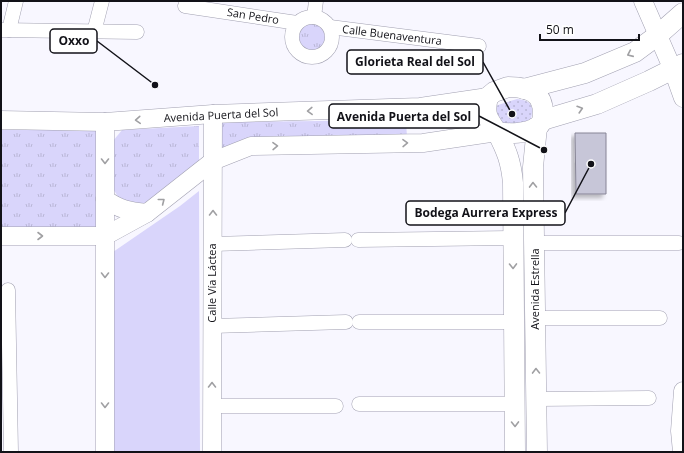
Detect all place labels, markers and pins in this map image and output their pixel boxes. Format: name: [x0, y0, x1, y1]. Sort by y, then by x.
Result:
callout: Oxxo: [50, 29, 97, 53]
callout: Glorieta Real del Sol: [347, 50, 483, 74]
callout: Avenida Puerta del Sol: [329, 104, 479, 128]
callout: Bodega Aurrera Express: [406, 201, 565, 225]

